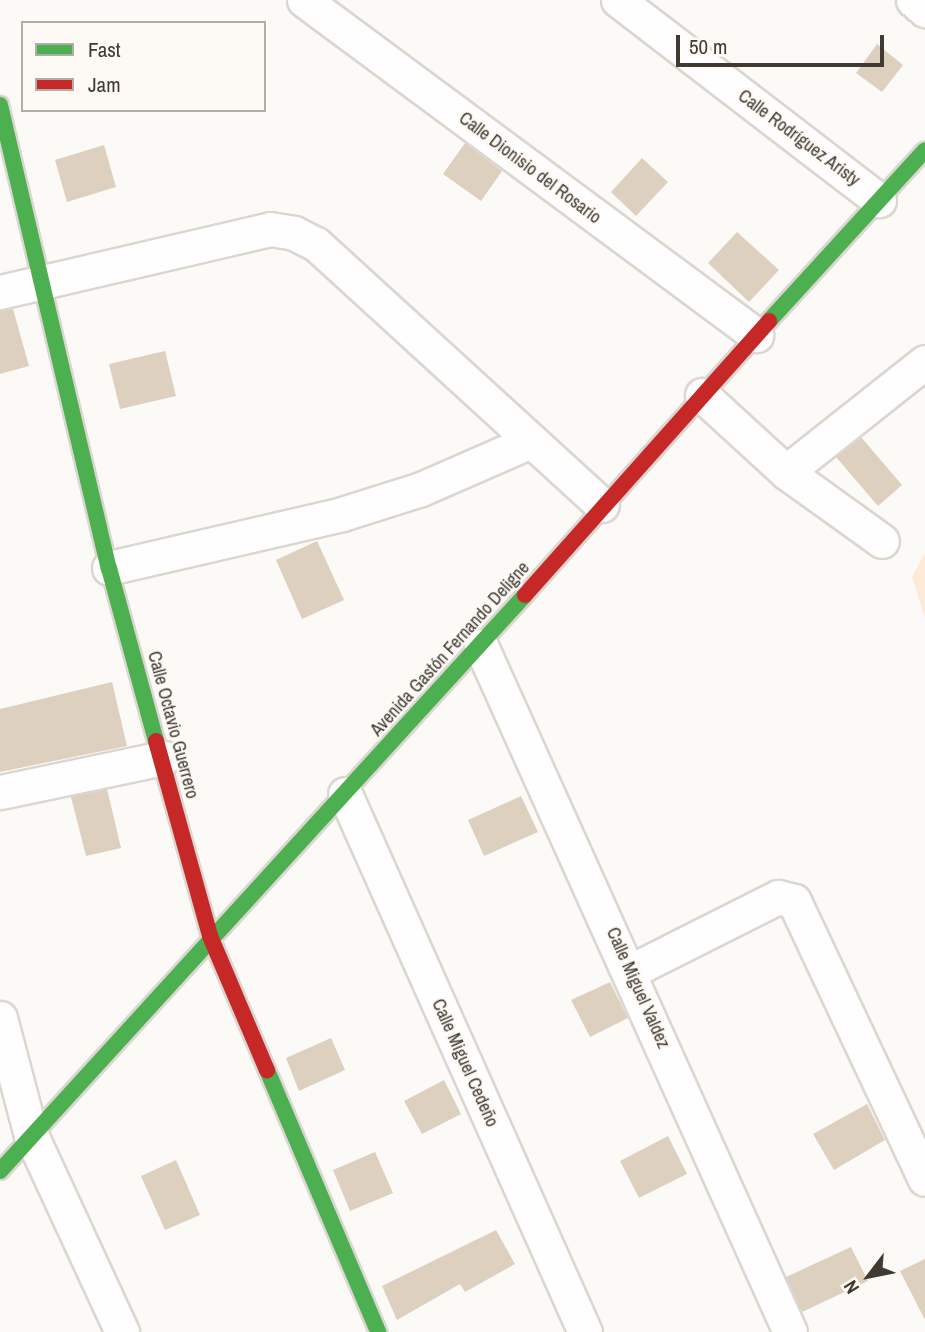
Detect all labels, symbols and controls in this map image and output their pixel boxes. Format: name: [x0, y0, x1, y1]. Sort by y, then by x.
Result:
legend: [21, 21, 266, 112]
scale bar: [680, 21, 888, 65]
text: 50 m: [689, 32, 727, 61]
text: Fast: [88, 35, 121, 64]
text: Jam: [88, 70, 121, 99]
street label: Calle Rodríguez Aristy: [734, 85, 864, 191]
street label: Calle Dionisio del Rosario: [455, 108, 605, 228]
street label: Avenida Gastón Fernando Deligne: [366, 557, 534, 741]
street label: Calle Octavio Guerrero: [143, 649, 203, 801]
street label: Calle Miguel Valdez: [602, 924, 674, 1052]
street label: Calle Miguel Cedeño: [427, 996, 503, 1130]
north arrow: [834, 1241, 904, 1311]
text: N: [837, 1275, 865, 1299]

